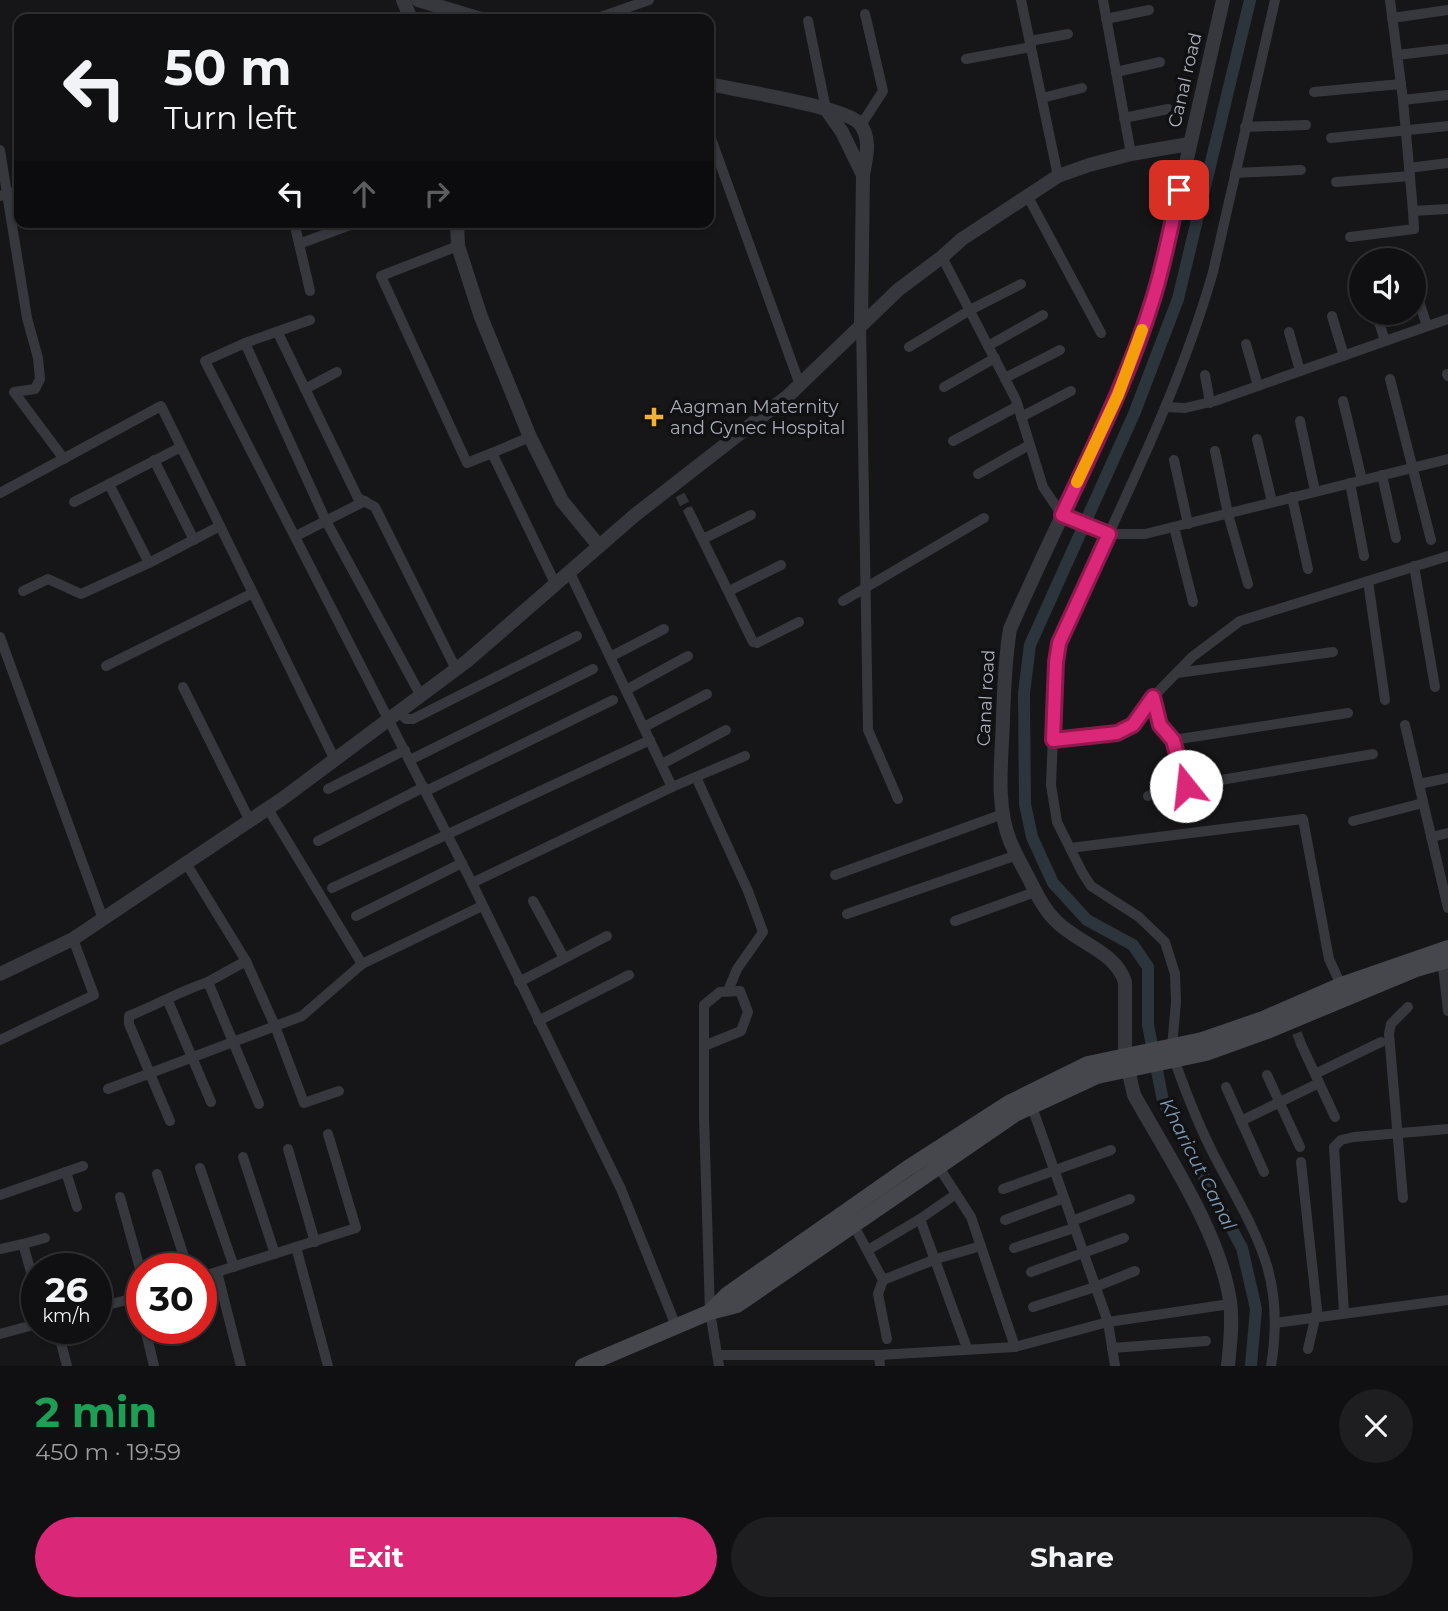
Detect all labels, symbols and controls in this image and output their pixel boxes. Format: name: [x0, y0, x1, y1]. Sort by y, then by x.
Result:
street label: Canal road: [1163, 30, 1207, 130]
text: 50 m: [164, 38, 292, 97]
icon: left: [49, 42, 140, 133]
text: Turn left: [164, 98, 298, 137]
pin: [1149, 160, 1209, 220]
icon: arrive: [1160, 171, 1198, 209]
icon: left: [272, 175, 310, 213]
icon: ahead: [345, 175, 383, 213]
icon: right: [418, 175, 456, 213]
map controls: [1349, 248, 1426, 325]
button: sound: [1349, 248, 1426, 325]
place label: Aagman Maternity and Gynec Hospital: [670, 396, 845, 439]
marker: Aagman Maternity and Gynec Hospital: [644, 407, 664, 427]
street label: Canal road: [972, 649, 1000, 747]
position arrow: [1149, 749, 1223, 823]
water label: Kharicut Canal: [1155, 1094, 1242, 1235]
speed limit sign: 30: [126, 1253, 217, 1344]
text: 26: [45, 1268, 88, 1311]
text: km/h: [42, 1305, 91, 1327]
text: 2 min: [35, 1386, 157, 1438]
button: close: [1339, 1389, 1413, 1463]
text: 450 m · 19:59: [35, 1438, 181, 1466]
button: Exit: [35, 1517, 717, 1597]
button: Share: [731, 1517, 1413, 1597]

